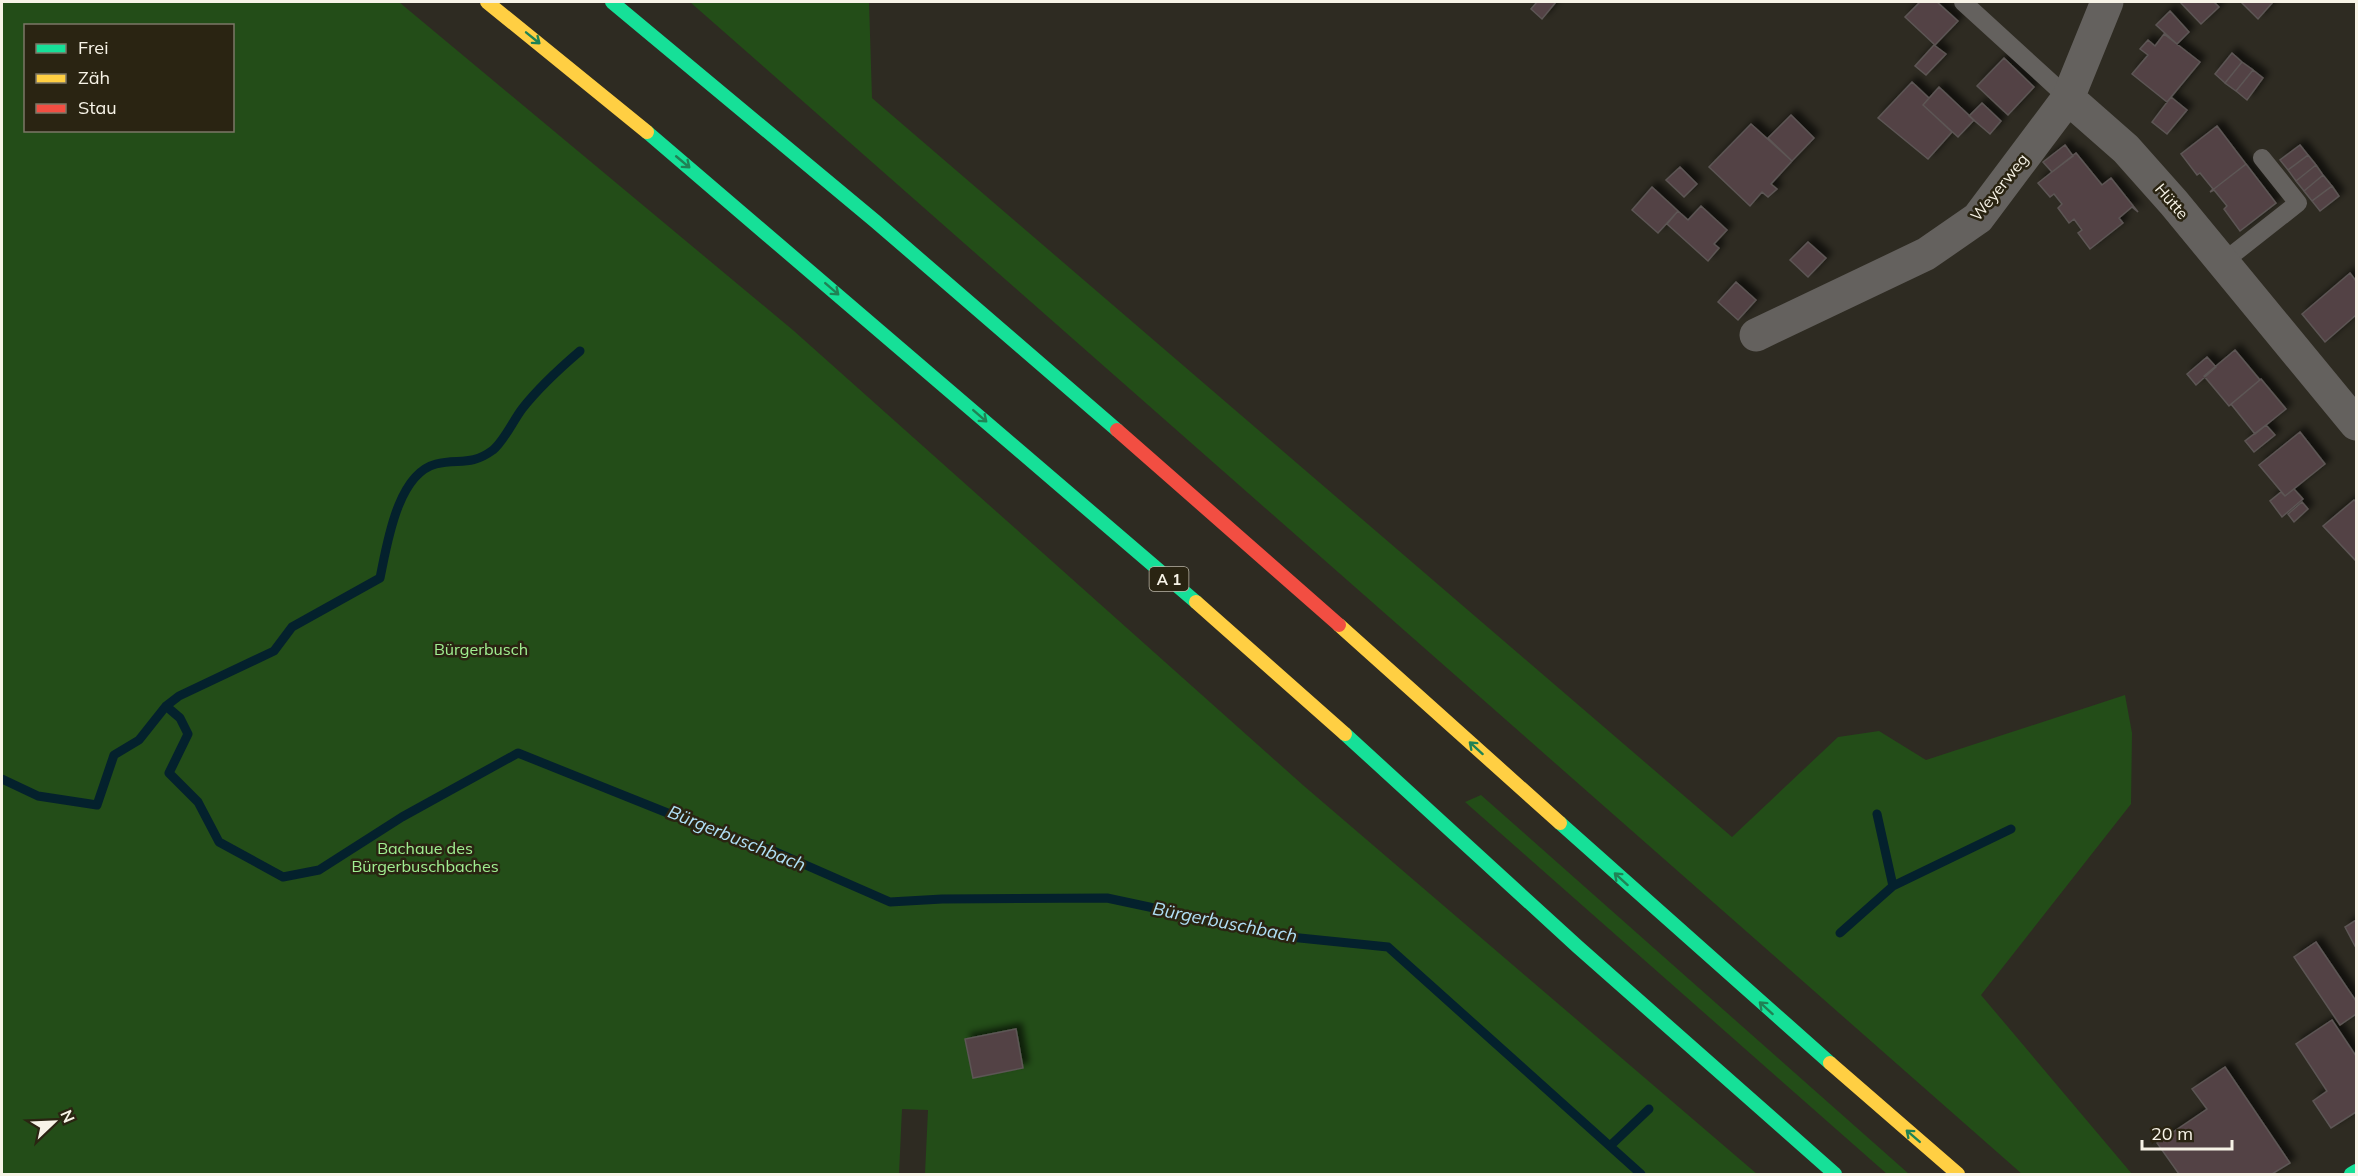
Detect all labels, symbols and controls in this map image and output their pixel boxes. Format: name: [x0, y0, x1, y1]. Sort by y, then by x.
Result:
legend: [24, 24, 234, 132]
one-way arrow: [525, 32, 541, 45]
text: Frei: [78, 36, 108, 59]
text: Zäh: [78, 66, 110, 89]
text: Stau: [78, 96, 117, 119]
street label: Weyerweg: [1966, 149, 2032, 225]
one-way arrow: [675, 156, 691, 169]
street label: Hütte: [2151, 179, 2193, 223]
one-way arrow: [824, 282, 839, 296]
one-way arrow: [972, 409, 987, 423]
road number: A 1: [1150, 567, 1188, 591]
park label: Bürgerbusch: [434, 639, 528, 659]
one-way arrow: [1469, 741, 1484, 755]
water label: Bürgerbuschbach: [665, 800, 809, 876]
park label: Bachaue des Bürgerbuschbaches: [351, 838, 499, 876]
one-way arrow: [1614, 872, 1629, 886]
water label: Bürgerbuschbach: [1151, 897, 1299, 947]
one-way arrow: [1759, 1001, 1774, 1015]
north arrow: [24, 1092, 84, 1152]
text: N: [56, 1107, 79, 1126]
scale bar: [2142, 1113, 2232, 1151]
text: 20 m: [2151, 1122, 2193, 1145]
one-way arrow: [1906, 1130, 1922, 1144]

